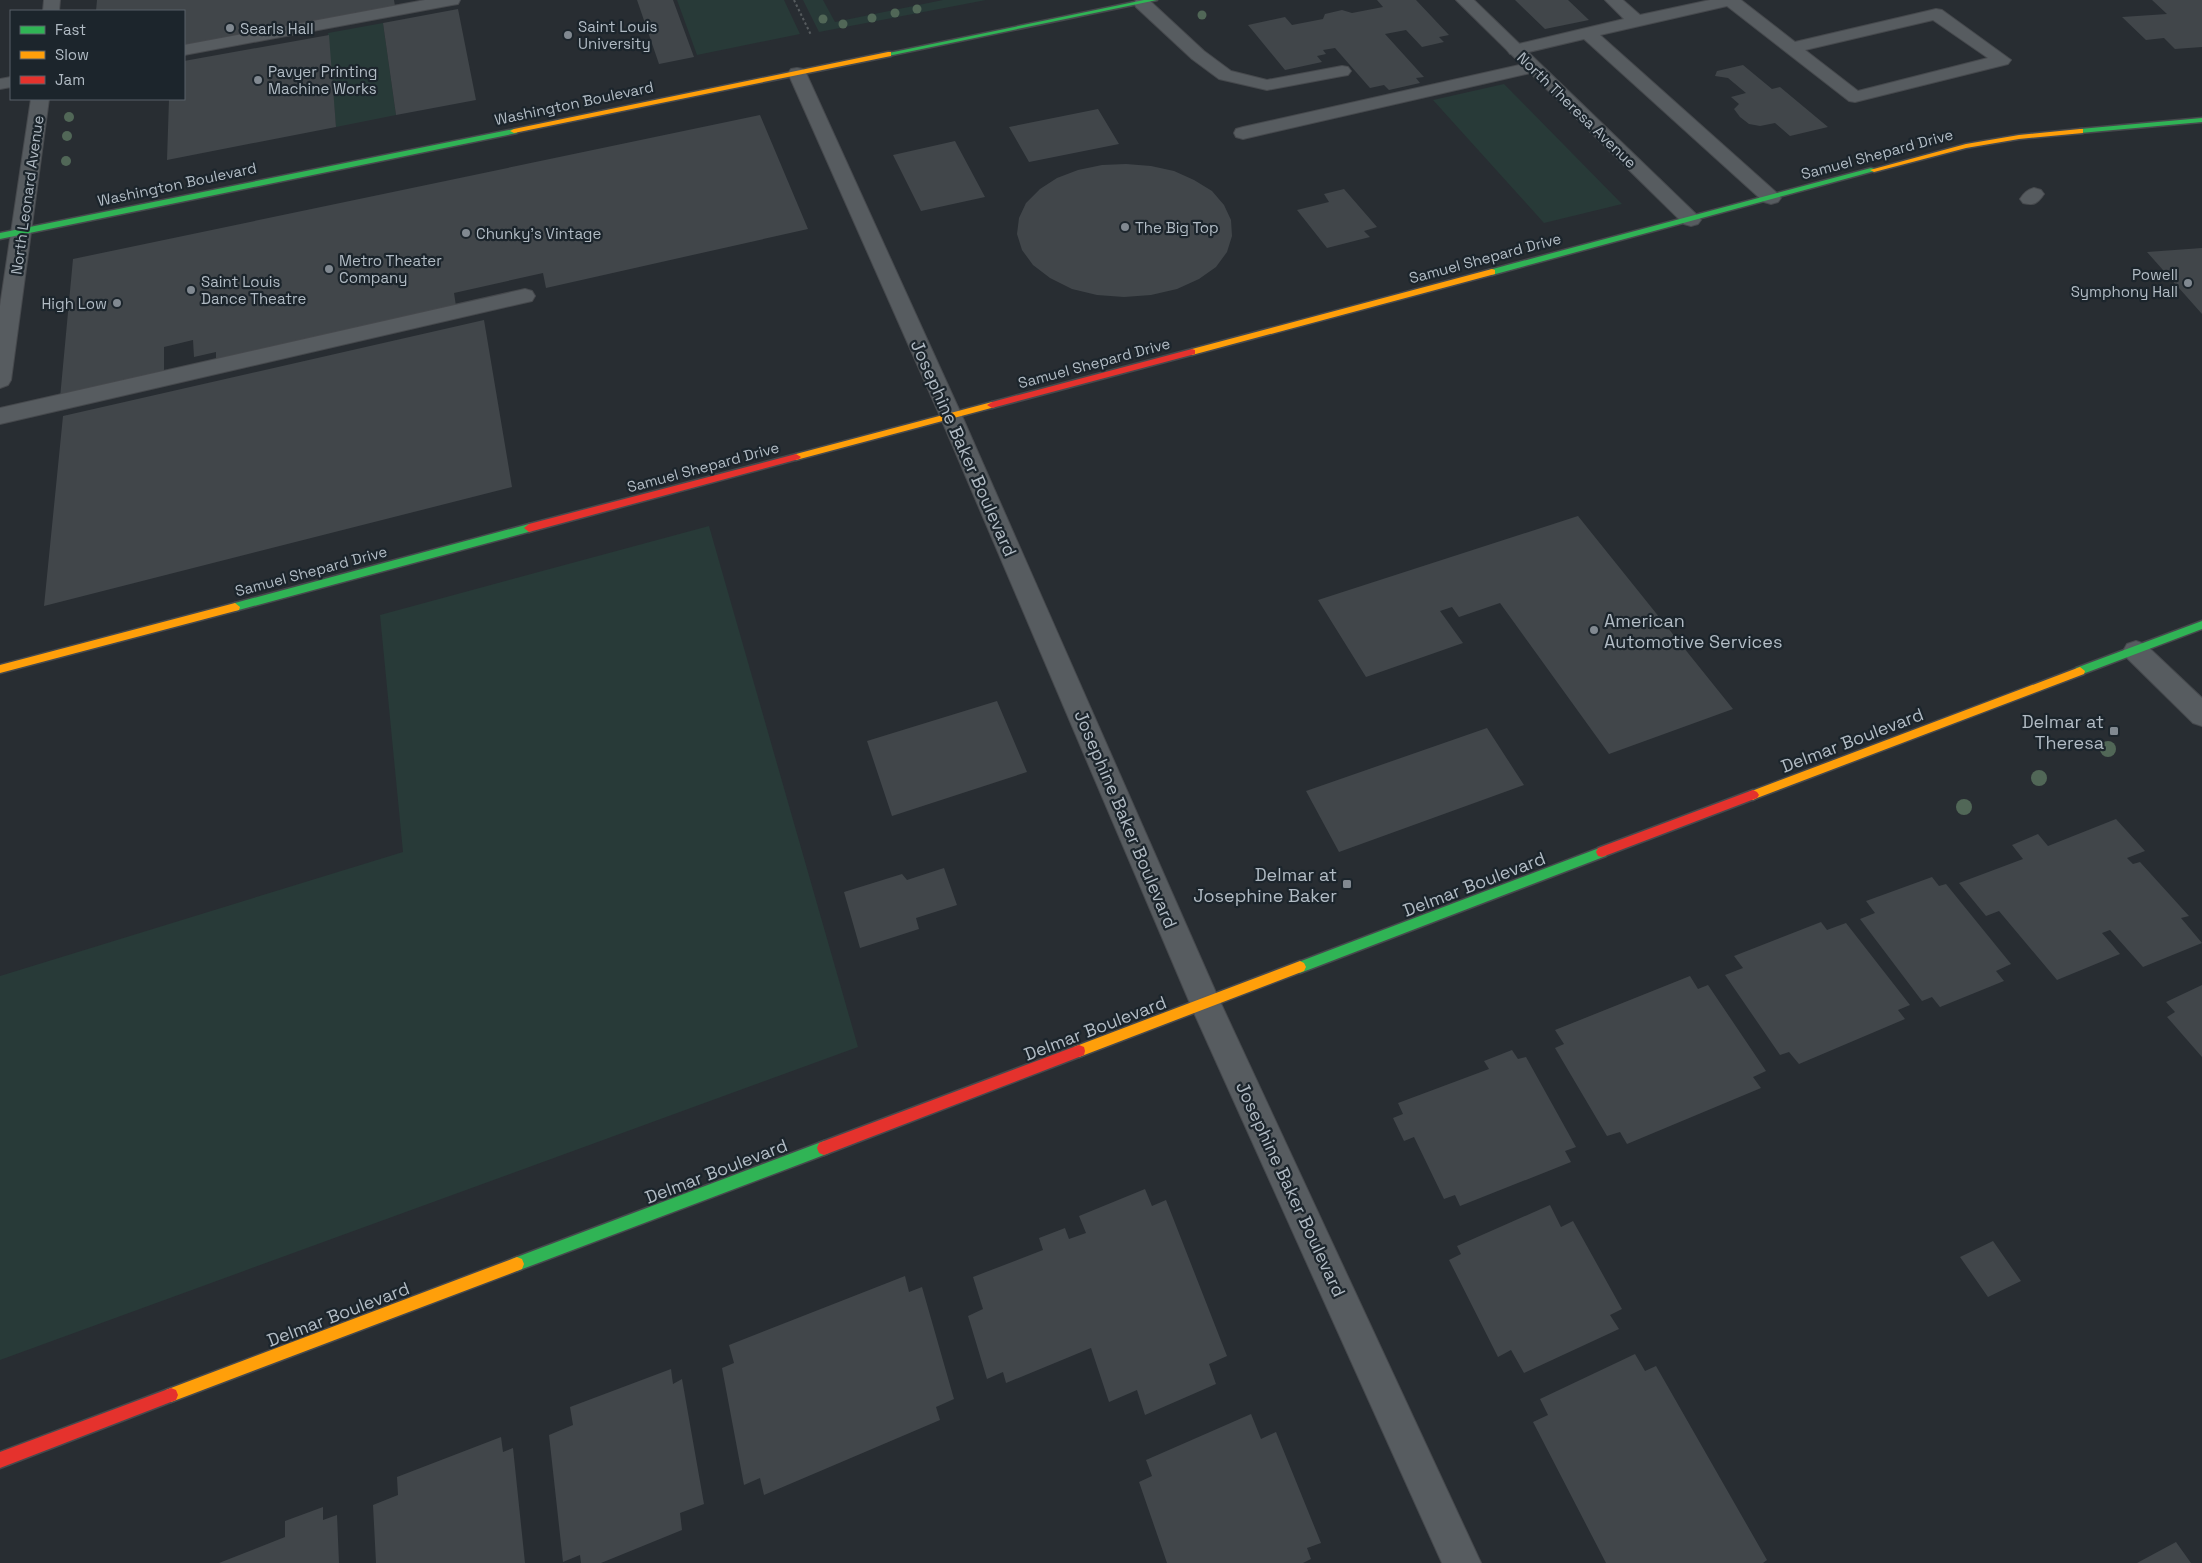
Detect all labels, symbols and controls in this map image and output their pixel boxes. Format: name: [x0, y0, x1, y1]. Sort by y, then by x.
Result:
legend: [10, 10, 185, 100]
place label: Saint Louis University: [578, 17, 657, 53]
place label: Searls Hall: [240, 19, 314, 38]
text: Fast: [55, 20, 86, 39]
marker: Searls Hall: [224, 22, 236, 34]
marker: Saint Louis University: [562, 29, 574, 41]
text: Slow: [55, 45, 89, 64]
street label: North Theresa Avenue: [1513, 48, 1641, 172]
place label: Pavyer Printing Machine Works: [268, 62, 377, 98]
text: Jam: [55, 70, 85, 89]
marker: Pavyer Printing Machine Works: [252, 74, 264, 86]
street label: Washington Boulevard: [493, 77, 655, 129]
street label: North Leonard Avenue: [6, 114, 48, 276]
street label: Samuel Shepard Drive: [1799, 125, 1955, 183]
street label: Washington Boulevard: [96, 158, 258, 210]
place label: The Big Top: [1135, 218, 1219, 237]
marker: The Big Top: [1119, 221, 1131, 233]
place label: Chunky's Vintage: [476, 224, 601, 243]
marker: Chunky's Vintage: [460, 227, 472, 239]
street label: Samuel Shepard Drive: [1407, 229, 1563, 287]
place label: Metro Theater Company: [339, 251, 442, 287]
marker: Metro Theater Company: [323, 263, 335, 275]
place label: Powell Symphony Hall: [2071, 265, 2178, 301]
place label: Saint Louis Dance Theatre: [201, 272, 306, 308]
marker: Powell Symphony Hall: [2182, 277, 2194, 289]
marker: Saint Louis Dance Theatre: [185, 284, 197, 296]
place label: High Low: [42, 294, 107, 313]
marker: High Low: [111, 297, 123, 309]
street label: Samuel Shepard Drive: [1016, 334, 1172, 392]
street label: Josephine Baker Boulevard: [906, 336, 1022, 560]
street label: Samuel Shepard Drive: [625, 438, 781, 496]
street label: Samuel Shepard Drive: [233, 542, 389, 600]
place label: American Automotive Services: [1604, 609, 1782, 653]
marker: American Automotive Services: [1588, 624, 1600, 636]
street label: Delmar Boulevard: [1777, 702, 1927, 778]
street label: Josephine Baker Boulevard: [1070, 706, 1182, 932]
place label: Delmar at Theresa: [2022, 710, 2104, 754]
marker: Delmar at Theresa: [2108, 725, 2120, 737]
street label: Delmar Boulevard: [1399, 846, 1549, 922]
place label: Delmar at Josephine Baker: [1193, 863, 1337, 907]
marker: Delmar at Josephine Baker: [1341, 878, 1353, 890]
street label: Delmar Boulevard: [1020, 990, 1170, 1066]
street label: Josephine Baker Boulevard: [1231, 1078, 1351, 1300]
street label: Delmar Boulevard: [641, 1133, 791, 1209]
street label: Delmar Boulevard: [263, 1276, 413, 1352]

